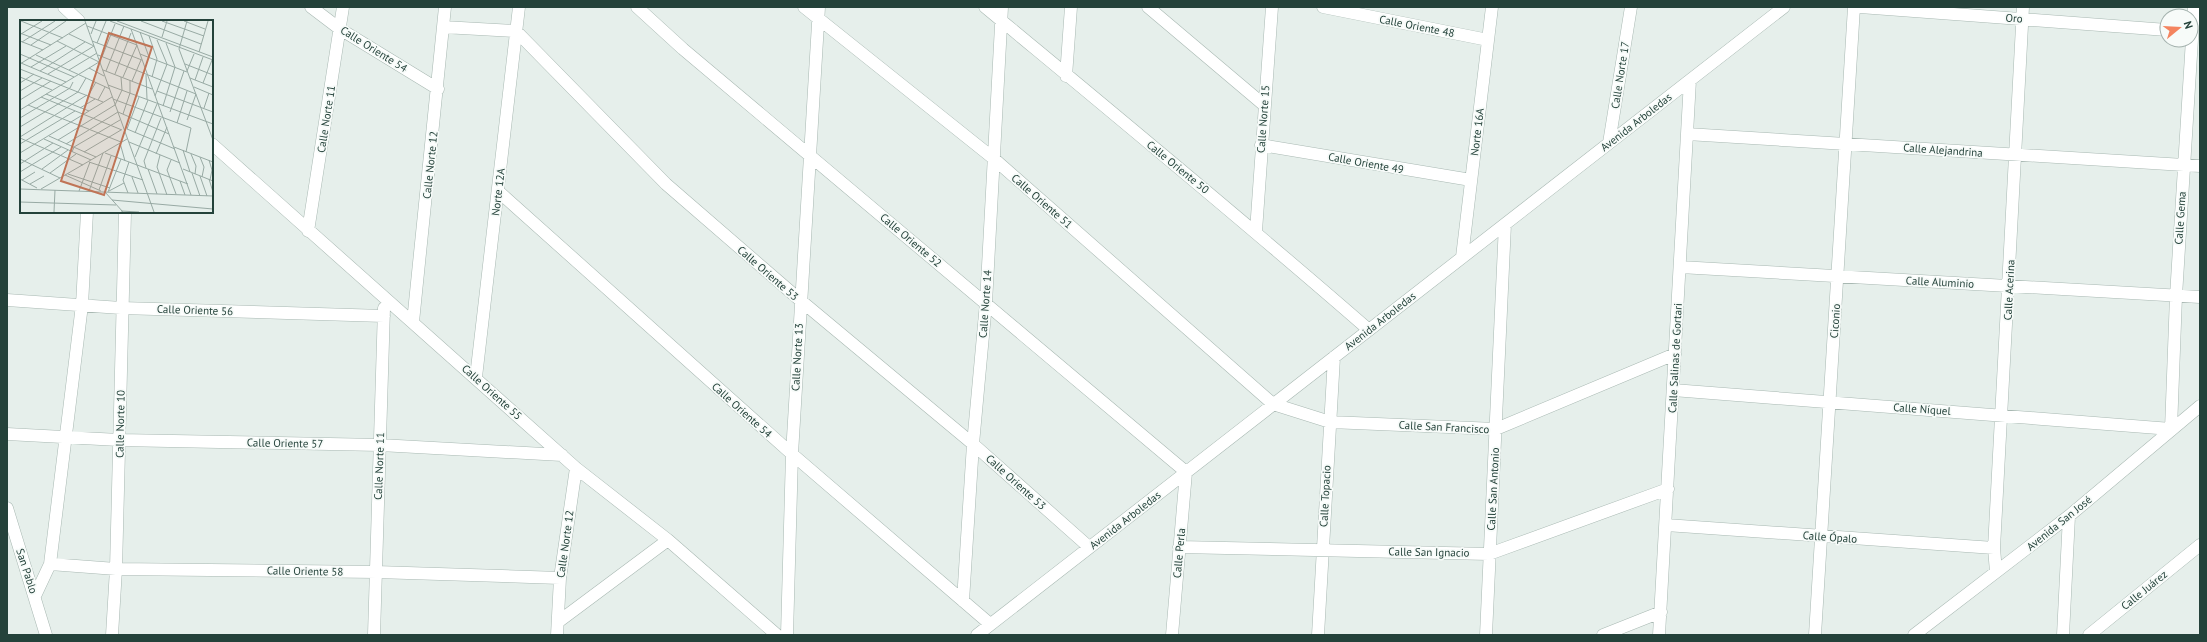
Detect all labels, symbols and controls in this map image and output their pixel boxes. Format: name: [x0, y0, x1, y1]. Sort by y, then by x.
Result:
north arrow: [2159, 8, 2199, 48]
street label: Oro: [2005, 10, 2023, 26]
street label: Calle Oriente 48: [1378, 12, 1456, 40]
text: N: [2181, 19, 2196, 31]
inset map: [20, 20, 213, 213]
street label: Calle Oriente 54: [338, 23, 410, 75]
street label: Calle Norte 17: [1608, 40, 1632, 110]
street label: Calle Norte 11: [314, 84, 338, 154]
street label: Calle Norte 15: [1254, 85, 1272, 153]
street label: Avenida Arboledas: [1598, 90, 1675, 154]
street label: Norte 16A: [1467, 107, 1487, 157]
street label: Calle Norte 12: [419, 130, 441, 200]
street label: Calle Oriente 50: [1144, 138, 1212, 196]
street label: Calle Alejandrina: [1903, 140, 1983, 160]
street label: Calle Oriente 49: [1327, 149, 1405, 177]
street label: Norte 12A: [488, 167, 508, 217]
street label: Calle Oriente 51: [1009, 171, 1075, 231]
street label: Calle Gema: [2171, 191, 2189, 245]
street label: Calle Oriente 52: [877, 210, 945, 270]
street label: Calle Oriente 53: [735, 243, 801, 303]
street label: Calle Acerina: [2000, 259, 2018, 321]
street label: Calle Norte 14: [976, 270, 994, 338]
street label: Calle Aluminio: [1905, 273, 1975, 291]
street label: Avenida Arboledas: [1342, 289, 1419, 353]
street label: Calle Oriente 56: [157, 302, 233, 318]
street label: Calle Salinas de Gortari: [1665, 303, 1685, 413]
street label: Ciconio: [1827, 303, 1843, 339]
street label: Calle Norte 13: [788, 323, 806, 391]
street label: Calle Oriente 55: [459, 361, 525, 423]
street label: Calle Oriente 54: [709, 379, 775, 441]
street label: Calle Norte 10: [112, 390, 128, 458]
street label: Calle Níquel: [1893, 400, 1952, 418]
street label: Calle San Francisco: [1398, 418, 1490, 436]
street label: Calle Norte 11: [371, 432, 387, 500]
street label: Calle Oriente 57: [247, 435, 323, 451]
street label: Calle San Antonio: [1484, 447, 1502, 531]
street label: Calle Oriente 53: [983, 451, 1049, 513]
street label: Calle Topacio: [1316, 465, 1334, 527]
street label: Avenida Arboledas: [1087, 488, 1164, 552]
street label: Avenida San José: [2024, 492, 2095, 554]
street label: Calle Norte 12: [553, 509, 577, 579]
street label: Calle Perla: [1170, 527, 1188, 579]
street label: Calle Ópalo: [1802, 528, 1858, 546]
street label: Calle San Ignacio: [1388, 544, 1470, 560]
street label: San Pablo: [13, 547, 41, 595]
street label: Calle Oriente 58: [267, 563, 343, 579]
street label: Calle Juárez: [2118, 567, 2170, 613]

